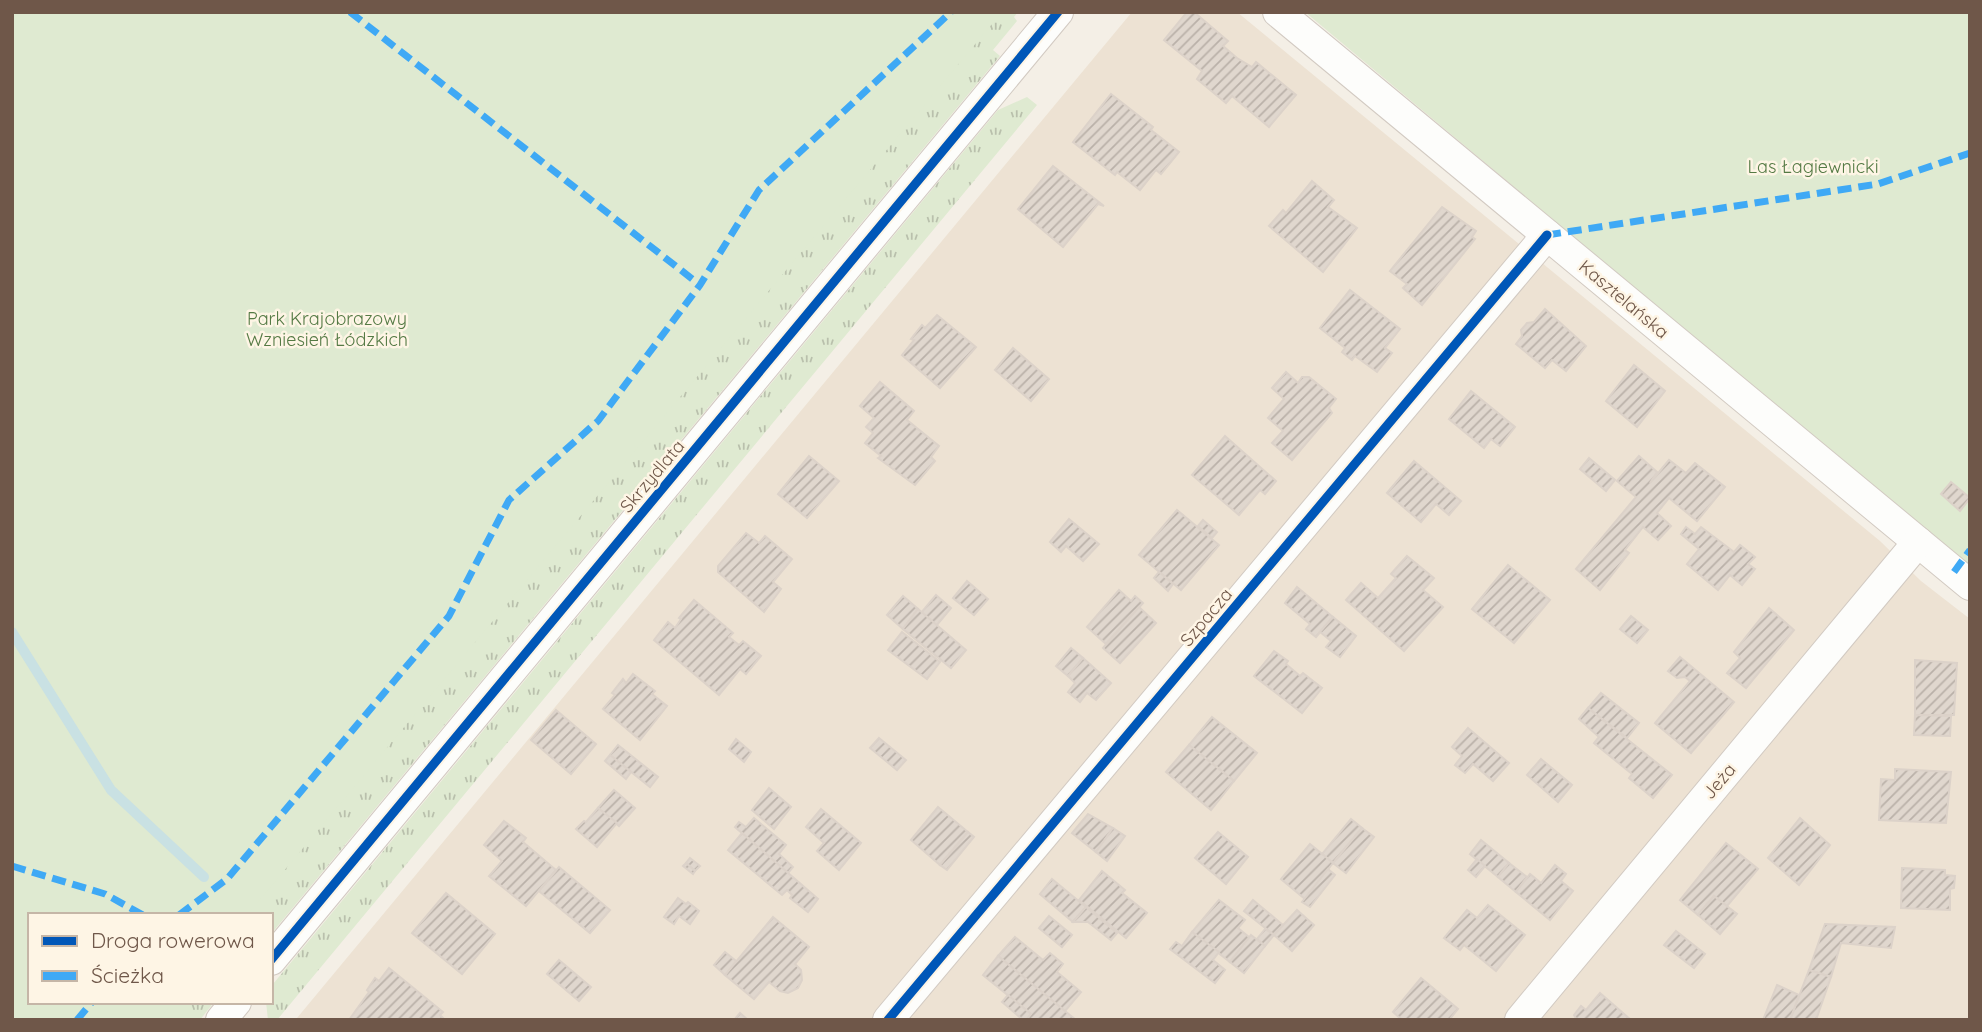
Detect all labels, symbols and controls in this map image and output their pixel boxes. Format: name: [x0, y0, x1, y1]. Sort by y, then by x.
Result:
park label: Las Łagiewnicki: [1747, 155, 1879, 178]
street label: Kasztelańska: [1574, 255, 1674, 343]
park label: Park Krajobrazowy Wzniesień Łódzkich: [246, 307, 408, 351]
street label: Skrzydlata: [615, 435, 689, 517]
street label: Szpacza: [1175, 583, 1237, 651]
street label: Jeża: [1697, 758, 1741, 804]
legend: [28, 913, 273, 1004]
text: Droga rowerowa: [91, 927, 255, 953]
text: Ścieżka: [91, 962, 164, 988]

